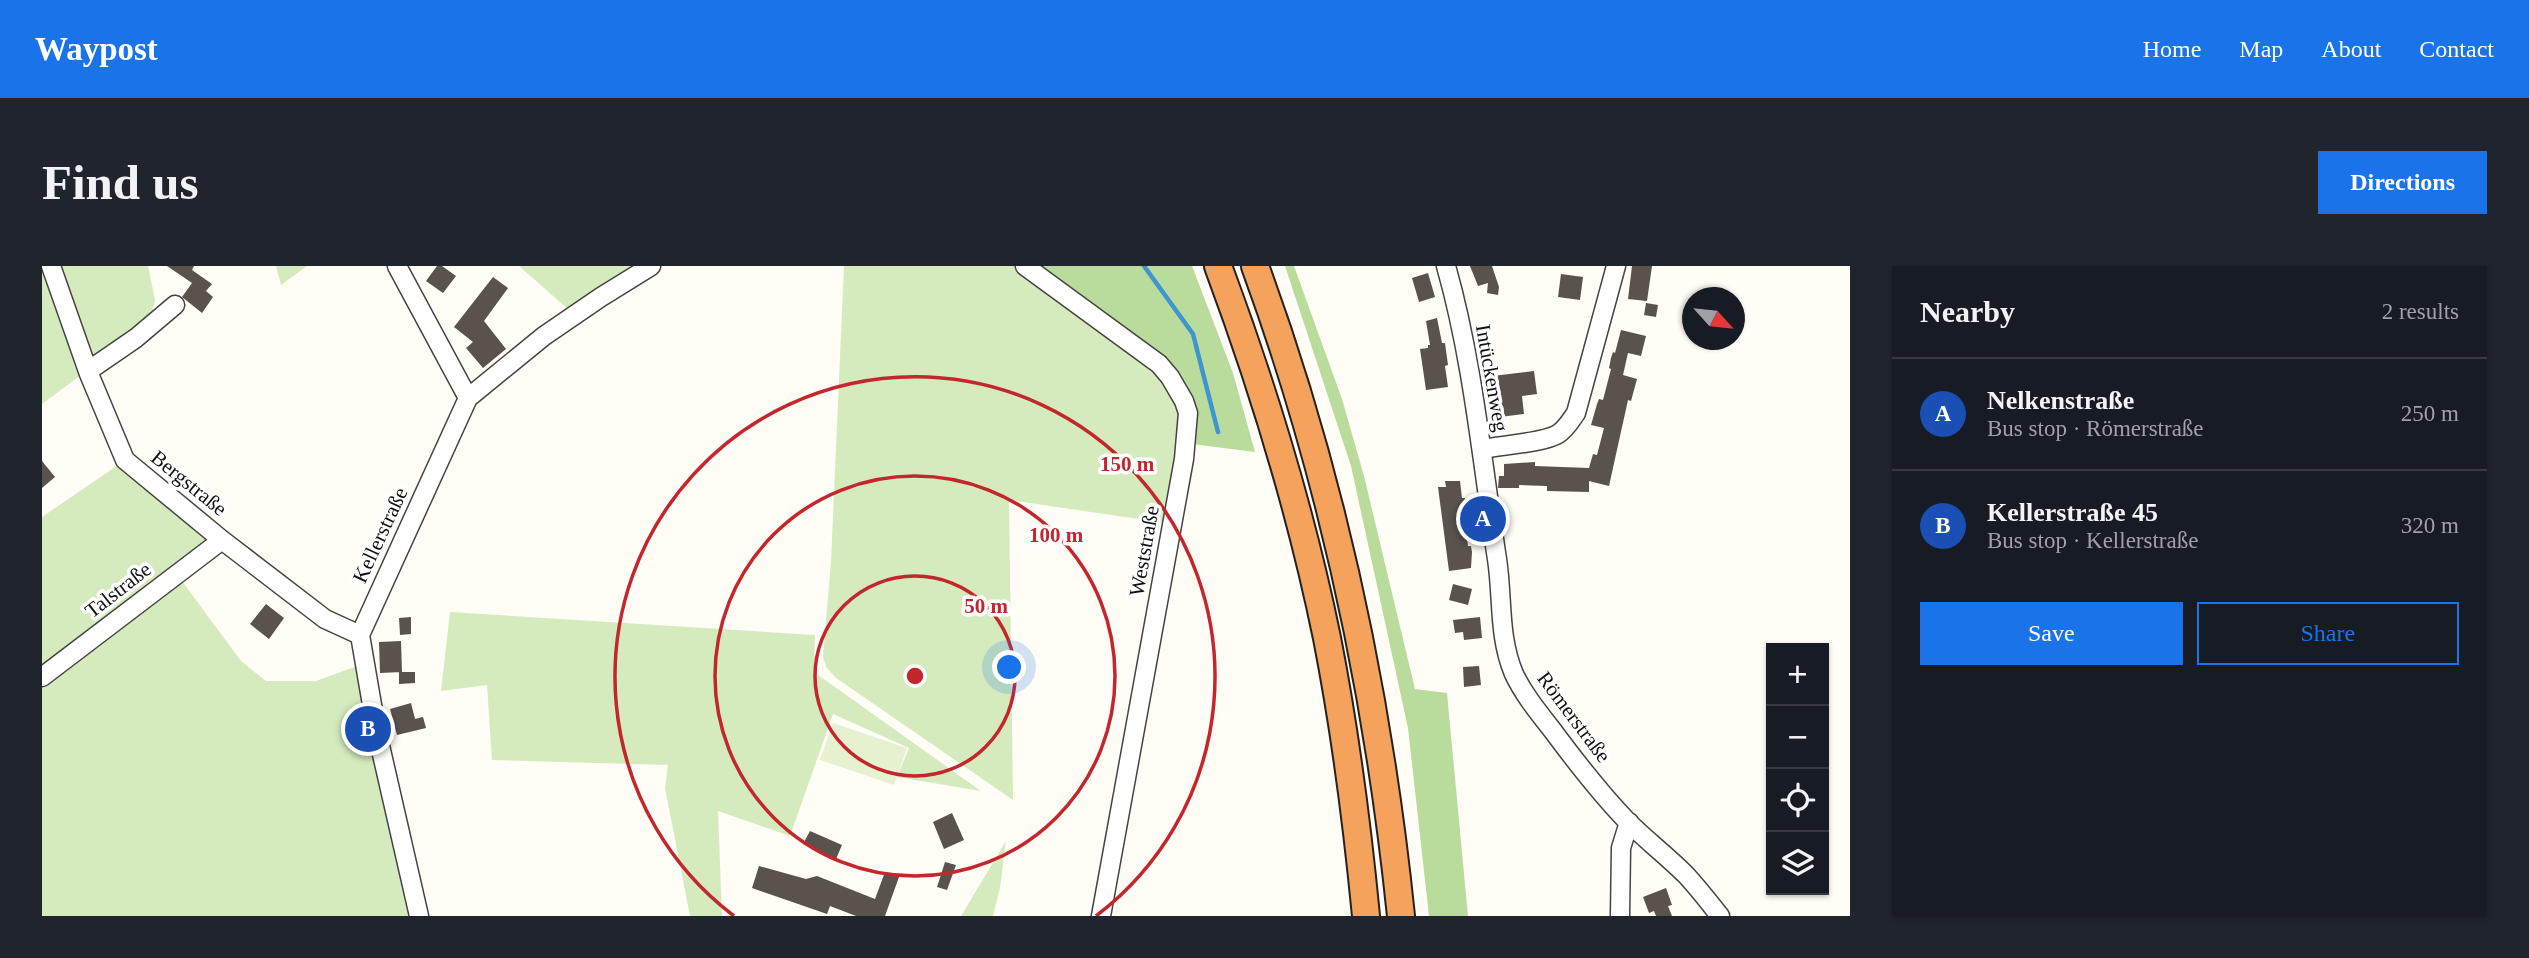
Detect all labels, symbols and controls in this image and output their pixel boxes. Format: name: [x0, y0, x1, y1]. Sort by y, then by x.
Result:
text: Waypost: [35, 31, 158, 67]
text: Home: [2143, 36, 2201, 62]
text: Map: [2239, 36, 2283, 62]
text: About: [2321, 36, 2381, 62]
text: Contact: [2419, 36, 2494, 62]
button: Directions: [2318, 151, 2487, 214]
text: Find us: [42, 155, 199, 210]
north arrow: [1682, 287, 1745, 350]
text: Nearby: [1920, 295, 2015, 328]
text: 2 results: [2382, 299, 2459, 324]
street label: Intückenweg: [1471, 323, 1513, 434]
text: Nelkenstraße: [1987, 386, 2134, 415]
text: A: [1935, 401, 1951, 426]
text: 250 m: [2401, 401, 2459, 426]
text: Bus stop · Römerstraße: [1987, 416, 2204, 441]
street label: Bergstraße: [146, 445, 232, 521]
text: 150 m: [1100, 452, 1155, 476]
street label: Kellerstraße: [347, 483, 413, 587]
pin: A: [1460, 493, 1506, 545]
text: Kellerstraße 45: [1987, 498, 2158, 527]
street label: Weststraße: [1124, 504, 1164, 598]
text: B: [1935, 513, 1951, 538]
text: 320 m: [2401, 513, 2459, 538]
text: 100 m: [1029, 523, 1084, 547]
text: Bus stop · Kellerstraße: [1987, 528, 2198, 553]
street label: Talstraße: [80, 557, 156, 623]
text: 50 m: [964, 594, 1008, 618]
button: Save: [1920, 602, 2183, 665]
button: Share: [2197, 602, 2459, 665]
map controls: [1766, 643, 1829, 895]
button: +: [1766, 643, 1829, 706]
your location: [992, 650, 1026, 684]
centre of rings: [903, 664, 927, 688]
street label: Römerstraße: [1532, 667, 1616, 767]
pin: B: [345, 703, 391, 755]
button: −: [1766, 706, 1829, 769]
button: locate: [1766, 769, 1829, 832]
button: layers: [1766, 832, 1829, 895]

